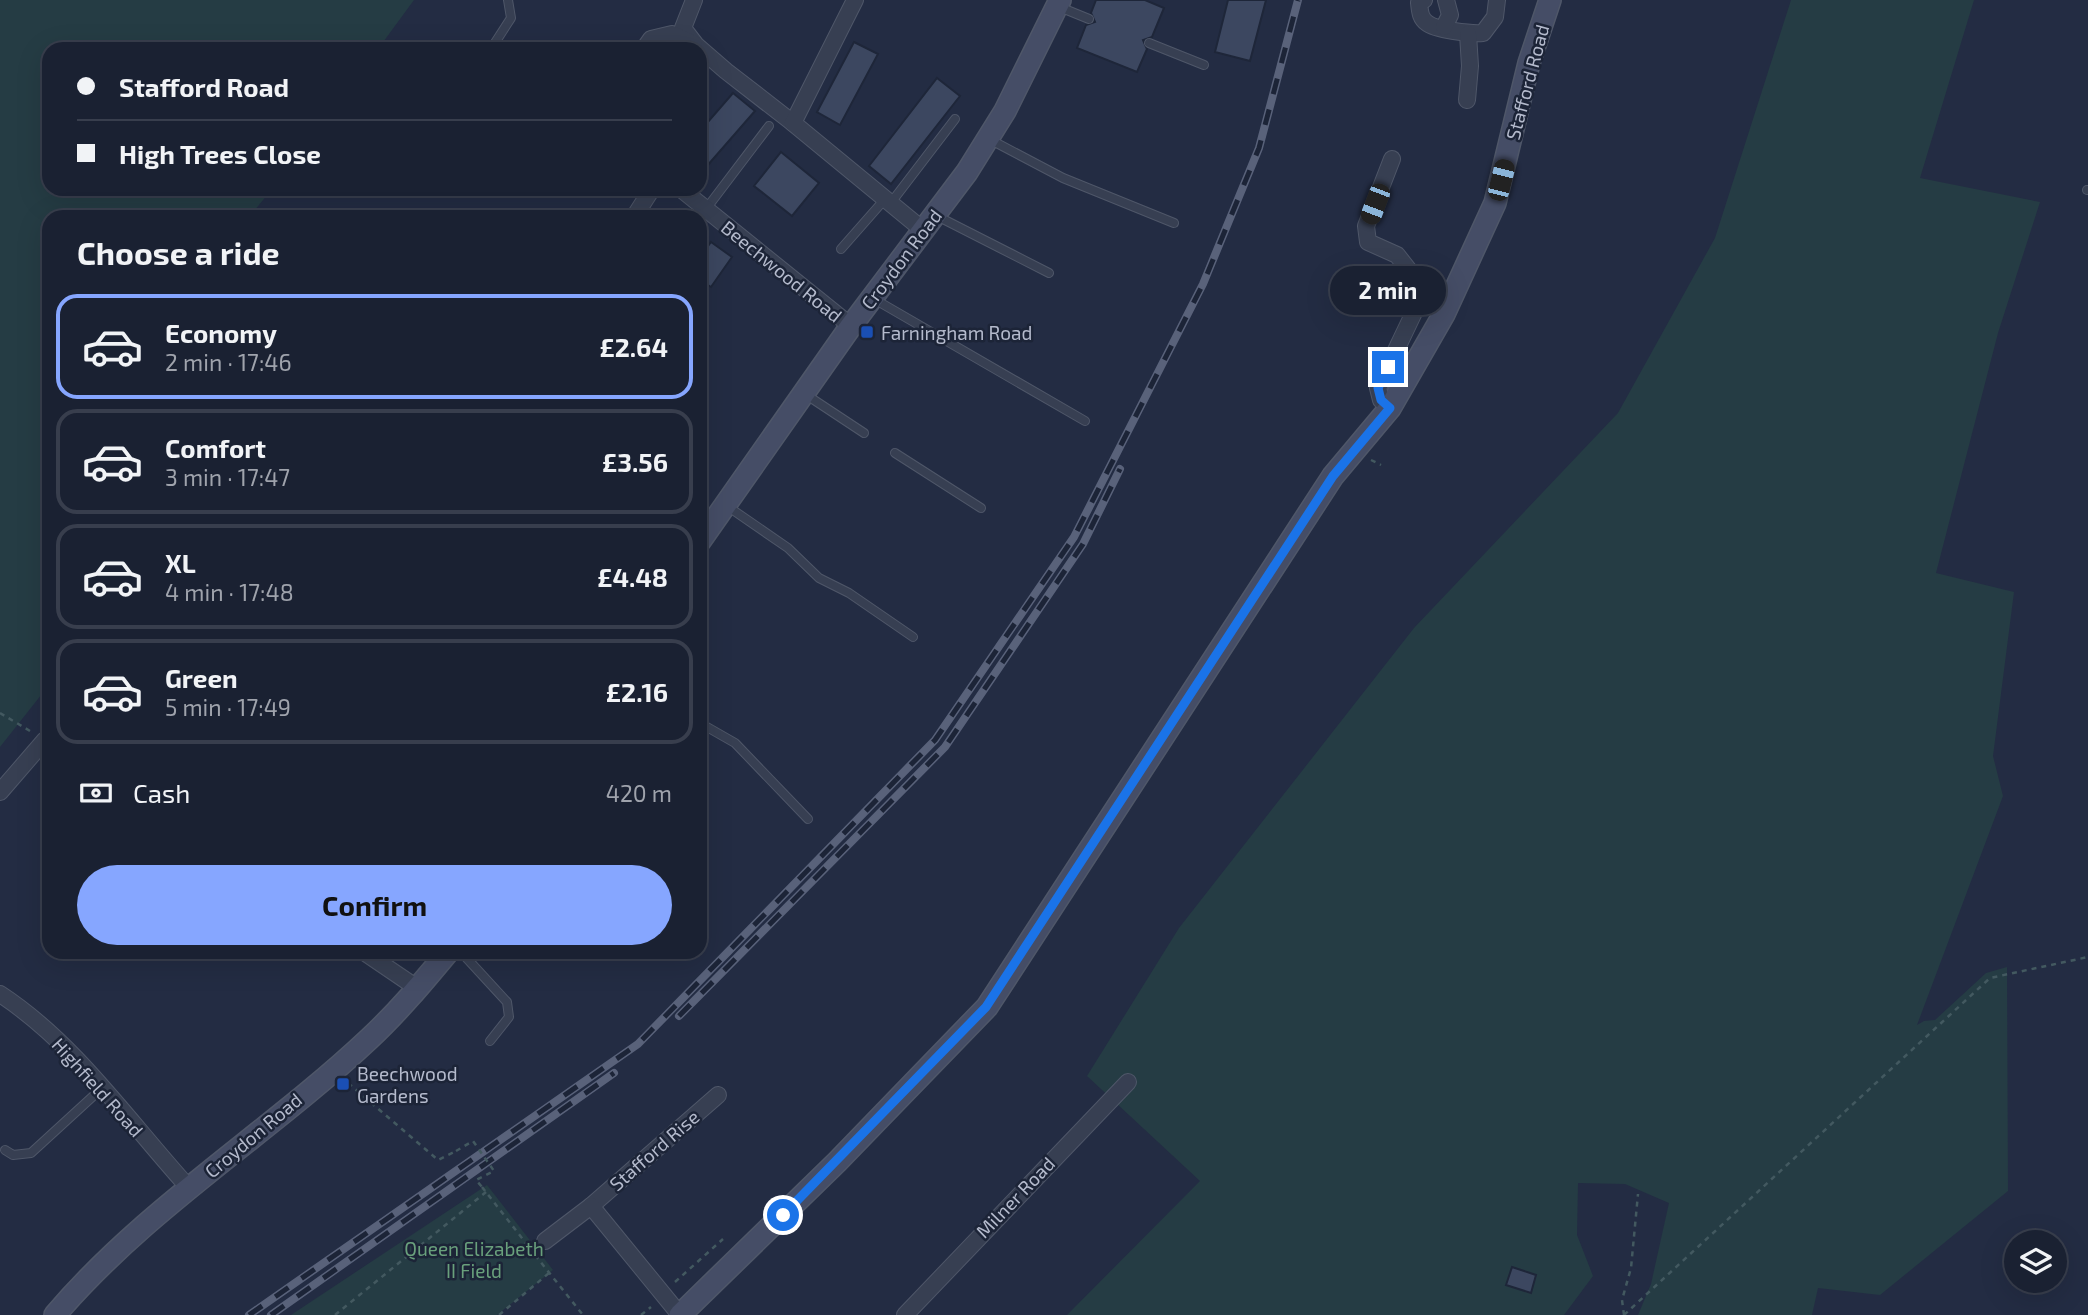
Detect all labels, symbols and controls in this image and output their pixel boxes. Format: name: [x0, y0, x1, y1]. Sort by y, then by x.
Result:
street label: Stafford Road: [1501, 22, 1553, 142]
text: Stafford Road: [119, 71, 289, 102]
text: High Trees Close: [119, 138, 321, 169]
car: [1486, 157, 1517, 203]
car: [1358, 181, 1393, 227]
street label: Croydon Road: [856, 204, 946, 314]
street label: Beechwood Road: [717, 215, 847, 327]
text: Choose a ride: [77, 233, 280, 271]
callout: 2 min: [1330, 266, 1446, 314]
text: 2 min: [1359, 276, 1417, 304]
icon: car: [81, 315, 144, 378]
text: Economy: [165, 317, 277, 348]
place label: Farningham Road: [881, 321, 1032, 344]
marker: Farningham Road: [859, 324, 875, 340]
text: £2.64: [599, 331, 668, 362]
text: 2 min · 17:46: [165, 348, 292, 376]
route end: [1372, 351, 1404, 383]
icon: car: [81, 430, 144, 493]
text: Comfort: [165, 432, 266, 463]
text: £3.56: [602, 446, 668, 477]
text: 3 min · 17:47: [165, 463, 290, 491]
icon: car: [81, 545, 144, 608]
text: XL: [165, 547, 196, 578]
text: £4.48: [597, 561, 668, 592]
text: 4 min · 17:48: [165, 578, 294, 606]
icon: car: [81, 660, 144, 723]
text: Green: [165, 662, 238, 693]
text: £2.16: [606, 676, 668, 707]
text: 5 min · 17:49: [165, 693, 291, 721]
icon: cash: [77, 774, 115, 812]
text: Cash: [133, 777, 190, 808]
text: 420 m: [606, 779, 672, 807]
button: Confirm: [77, 865, 672, 945]
street label: Highfield Road: [48, 1033, 148, 1141]
place label: Beechwood Gardens: [357, 1062, 458, 1107]
marker: Beechwood Gardens: [335, 1076, 351, 1092]
street label: Croydon Road: [200, 1088, 306, 1182]
street label: Stafford Rise: [604, 1105, 704, 1195]
street label: Milner Road: [971, 1152, 1059, 1242]
route start: [767, 1199, 799, 1231]
map controls: [2004, 1230, 2067, 1293]
button: layers: [2004, 1230, 2067, 1293]
park label: Queen Elizabeth II Field: [404, 1237, 544, 1282]

